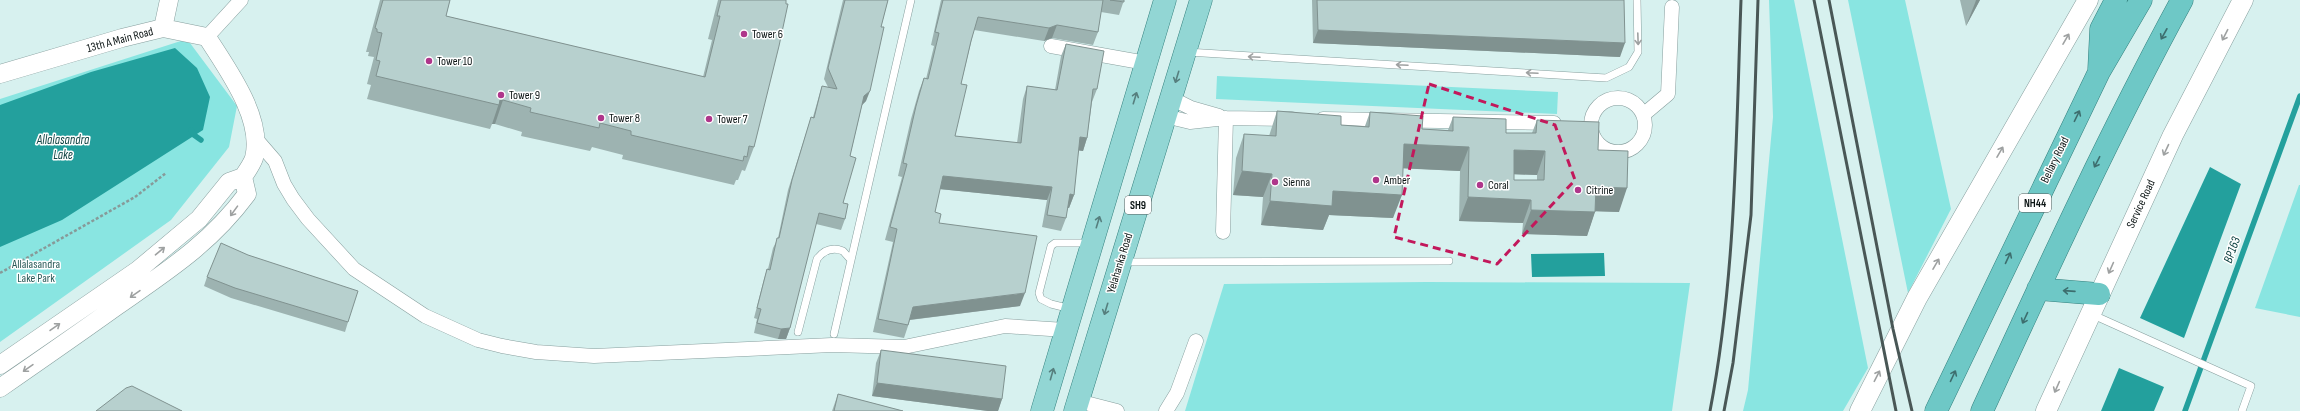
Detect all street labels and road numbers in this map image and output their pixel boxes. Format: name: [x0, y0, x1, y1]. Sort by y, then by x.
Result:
street label: 13th A Main Road: [85, 24, 155, 56]
street label: Bellary Road: [2037, 135, 2073, 185]
street label: Service Road: [2123, 177, 2159, 231]
road number: NH44: [2019, 194, 2051, 212]
road number: SH9: [1125, 196, 1151, 214]
street label: Yelahanka Road: [1104, 231, 1136, 295]

